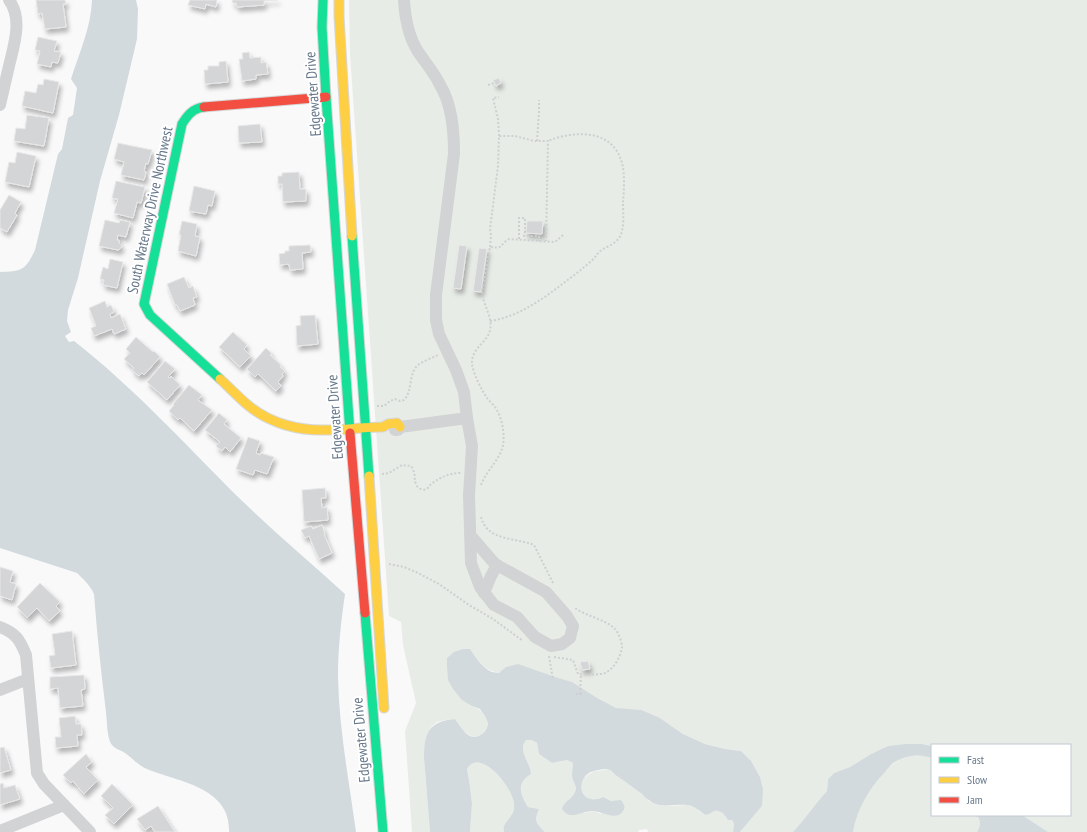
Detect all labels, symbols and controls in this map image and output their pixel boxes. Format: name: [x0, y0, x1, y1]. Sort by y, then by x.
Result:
street label: Edgewater Drive: [300, 51, 325, 137]
street label: South Waterway Drive Northwest: [122, 125, 177, 295]
street label: Edgewater Drive: [322, 374, 347, 460]
street label: Edgewater Drive: [347, 697, 374, 783]
legend: [931, 744, 1071, 816]
text: Fast: [967, 752, 985, 767]
text: Slow: [967, 772, 988, 787]
text: Jam: [966, 792, 983, 807]

